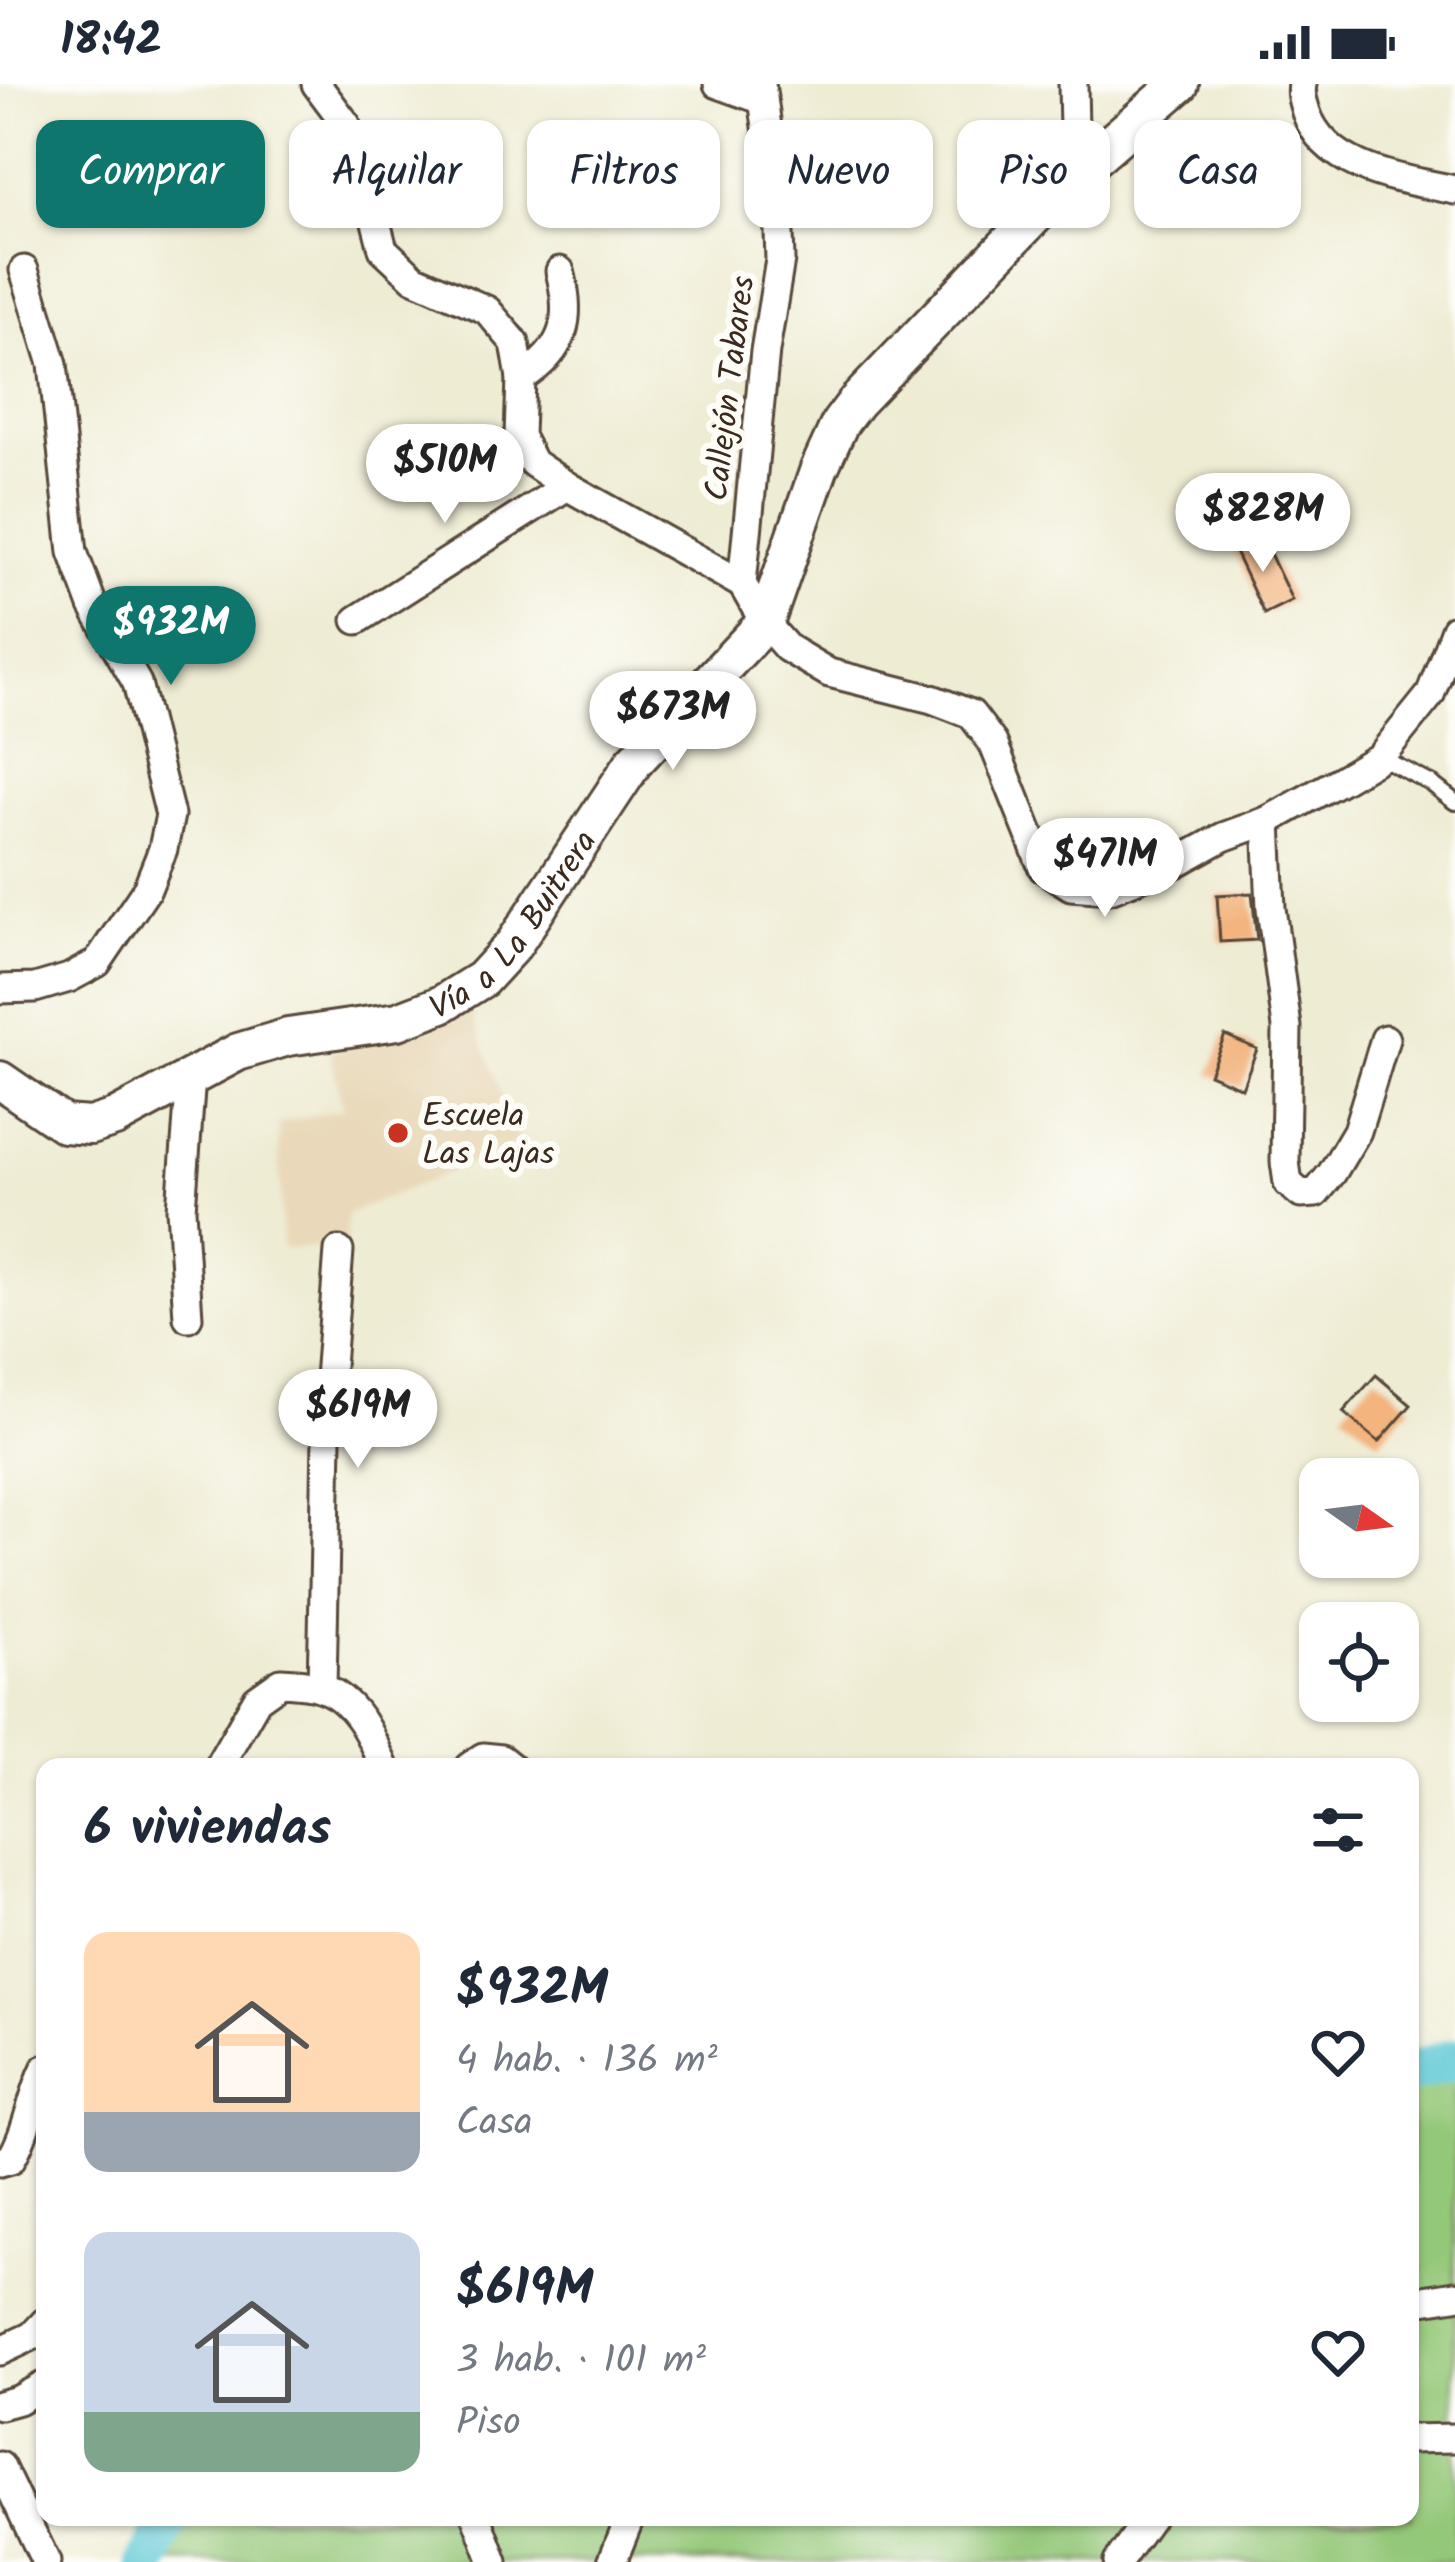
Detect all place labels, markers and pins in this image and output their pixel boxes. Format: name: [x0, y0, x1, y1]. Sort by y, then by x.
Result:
pin: $510M: [361, 424, 529, 526]
pin: $828M: [1179, 473, 1347, 575]
pin: $932M: [87, 586, 255, 688]
pin: $673M: [589, 671, 757, 773]
pin: $471M: [1021, 818, 1189, 920]
place label: Escuela Las Lajas: [422, 1091, 554, 1182]
marker: Escuela Las Lajas: [385, 1120, 411, 1146]
pin: $619M: [274, 1369, 442, 1471]

